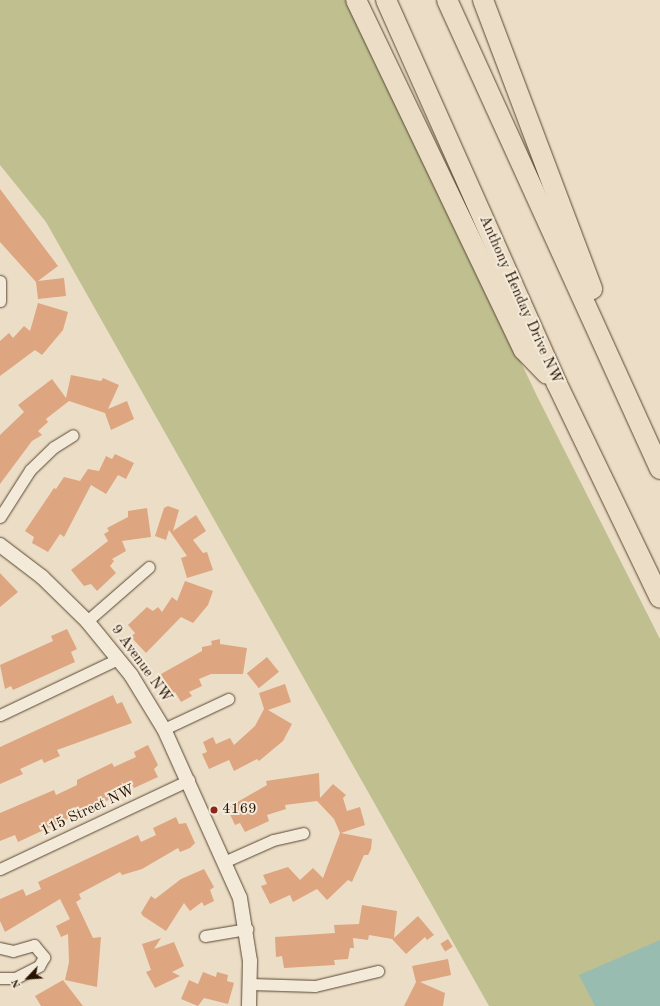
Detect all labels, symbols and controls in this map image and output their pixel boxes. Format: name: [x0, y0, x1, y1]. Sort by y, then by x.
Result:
street label: Anthony Henday Drive NW: [475, 213, 565, 387]
street label: 9 Avenue NW: [107, 621, 175, 707]
street label: 115 Street NW: [38, 781, 138, 841]
place label: 4169: [222, 801, 257, 819]
marker: 4169: [209, 805, 219, 815]
north arrow: [8, 958, 48, 998]
text: N: [10, 977, 23, 989]

